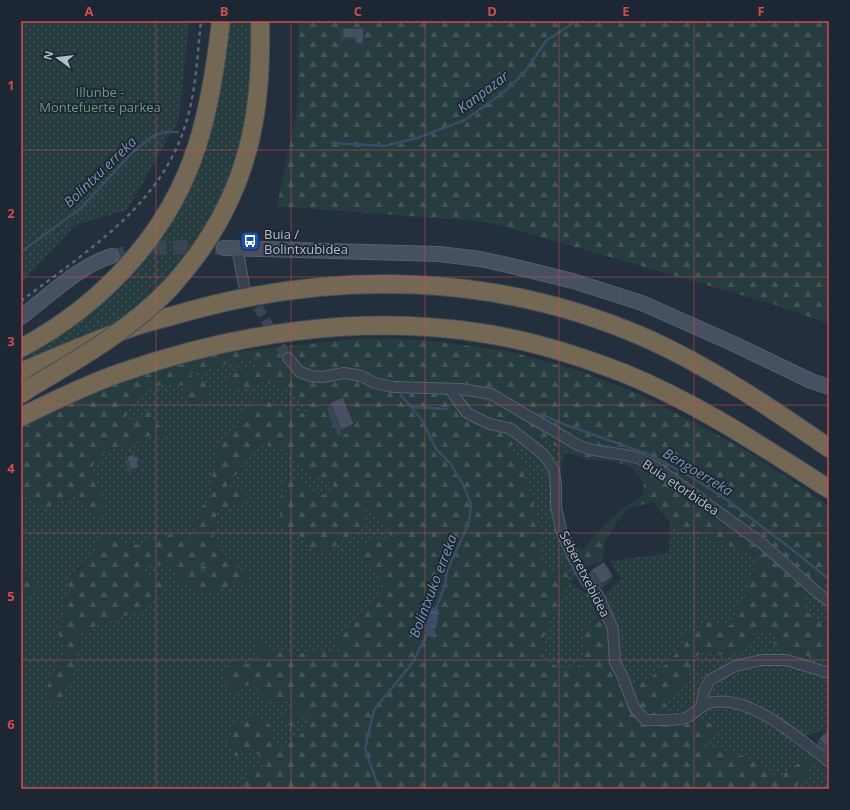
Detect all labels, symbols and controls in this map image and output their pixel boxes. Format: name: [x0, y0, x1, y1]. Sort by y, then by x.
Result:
text: A: [85, 2, 94, 20]
text: B: [220, 2, 229, 20]
text: C: [354, 2, 362, 20]
text: D: [487, 2, 497, 20]
text: E: [622, 2, 630, 20]
text: F: [757, 2, 765, 20]
north arrow: [38, 38, 78, 78]
text: N: [39, 49, 56, 62]
water label: Kanpazar: [453, 66, 513, 117]
text: 1: [7, 76, 15, 94]
park label: Illunbe - Montefuerte parkea: [39, 83, 161, 116]
water label: Bolintxu erreka: [59, 132, 140, 211]
text: 2: [7, 204, 15, 222]
place label: Buia / Bolintxubidea: [264, 225, 348, 258]
bus stop icon: Buia / Bolintxubidea: [239, 230, 261, 252]
text: 3: [7, 332, 15, 350]
water label: Bengoerreka: [660, 443, 737, 500]
street label: Buia etorbidea: [639, 455, 723, 519]
text: 4: [7, 459, 15, 477]
street label: Seberetxebidea: [555, 528, 615, 620]
water label: Bolintxuko erreka: [404, 531, 461, 640]
text: 5: [7, 587, 15, 605]
text: 6: [7, 715, 15, 733]

